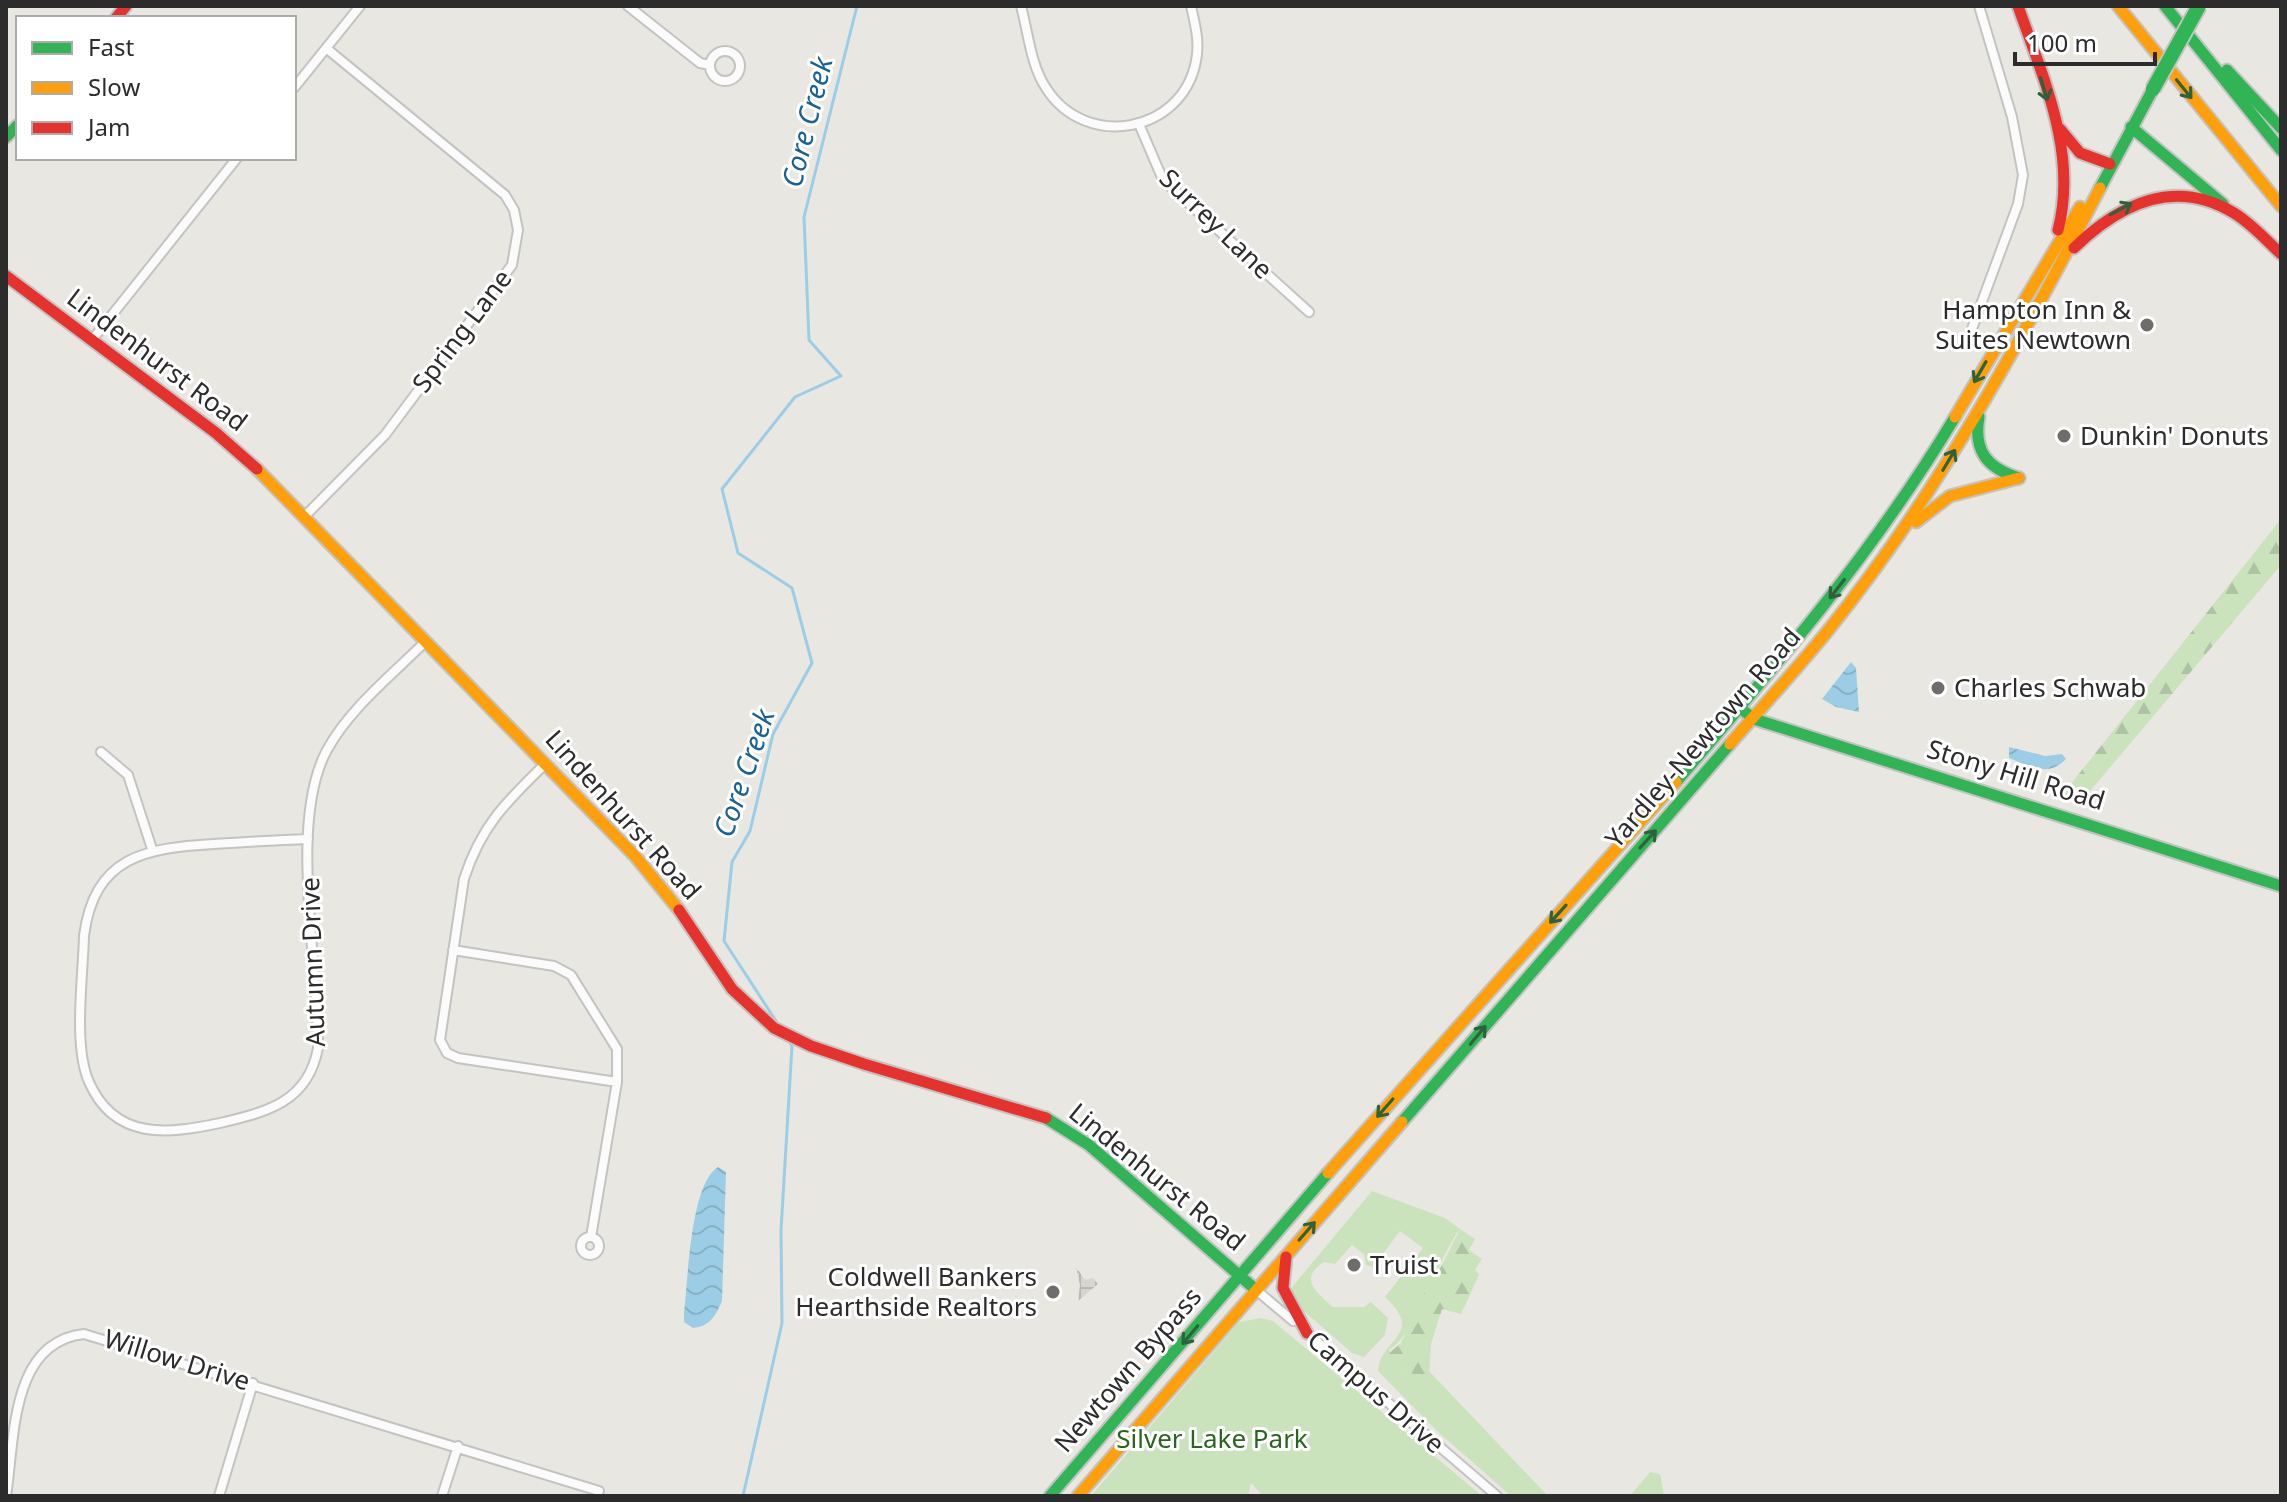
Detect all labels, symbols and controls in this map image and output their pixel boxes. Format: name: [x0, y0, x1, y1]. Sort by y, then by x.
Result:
legend: [16, 16, 296, 160]
scale bar: [2015, 16, 2155, 66]
text: 100 m: [2027, 26, 2097, 59]
text: Fast: [88, 30, 134, 63]
water label: Core Creek: [772, 52, 841, 191]
text: Slow: [88, 70, 140, 103]
one-way arrow: [2038, 76, 2052, 101]
one-way arrow: [2176, 78, 2193, 99]
text: Jam: [86, 110, 130, 143]
street label: Surrey Lane: [1152, 160, 1281, 286]
one-way arrow: [2109, 201, 2132, 217]
street label: Spring Lane: [403, 261, 519, 399]
street label: Lindenhurst Road: [60, 280, 255, 439]
place label: Hampton Inn & Suites Newtown: [1935, 291, 2131, 357]
marker: Hampton Inn & Suites Newtown: [2138, 316, 2156, 334]
one-way arrow: [1972, 360, 1988, 383]
place label: Dunkin' Donuts: [2080, 417, 2269, 453]
marker: Dunkin' Donuts: [2055, 427, 2073, 445]
one-way arrow: [1941, 449, 1957, 472]
one-way arrow: [1828, 578, 1846, 599]
street label: Yardley-Newtown Road: [1596, 619, 1808, 855]
place label: Charles Schwab: [1954, 669, 2146, 705]
marker: Charles Schwab: [1929, 679, 1947, 697]
water label: Core Creek: [703, 703, 783, 842]
street label: Lindenhurst Road: [538, 722, 710, 907]
street label: Stony Hill Road: [1923, 730, 2110, 818]
one-way arrow: [1639, 829, 1657, 849]
street label: Autumn Drive: [291, 877, 333, 1047]
one-way arrow: [1550, 903, 1568, 923]
one-way arrow: [1469, 1025, 1487, 1046]
street label: Lindenhurst Road: [1062, 1094, 1253, 1259]
one-way arrow: [1376, 1097, 1394, 1117]
one-way arrow: [1298, 1222, 1316, 1242]
place label: Truist: [1370, 1246, 1439, 1282]
marker: Truist: [1345, 1256, 1363, 1274]
place label: Coldwell Bankers Hearthside Realtors: [795, 1258, 1037, 1324]
street label: Newtown Bypass: [1045, 1279, 1209, 1460]
marker: Coldwell Bankers Hearthside Realtors: [1044, 1283, 1062, 1301]
street label: Willow Drive: [100, 1320, 255, 1398]
street label: Campus Drive: [1300, 1322, 1453, 1461]
one-way arrow: [1181, 1325, 1199, 1345]
park label: Silver Lake Park: [1116, 1420, 1308, 1456]

